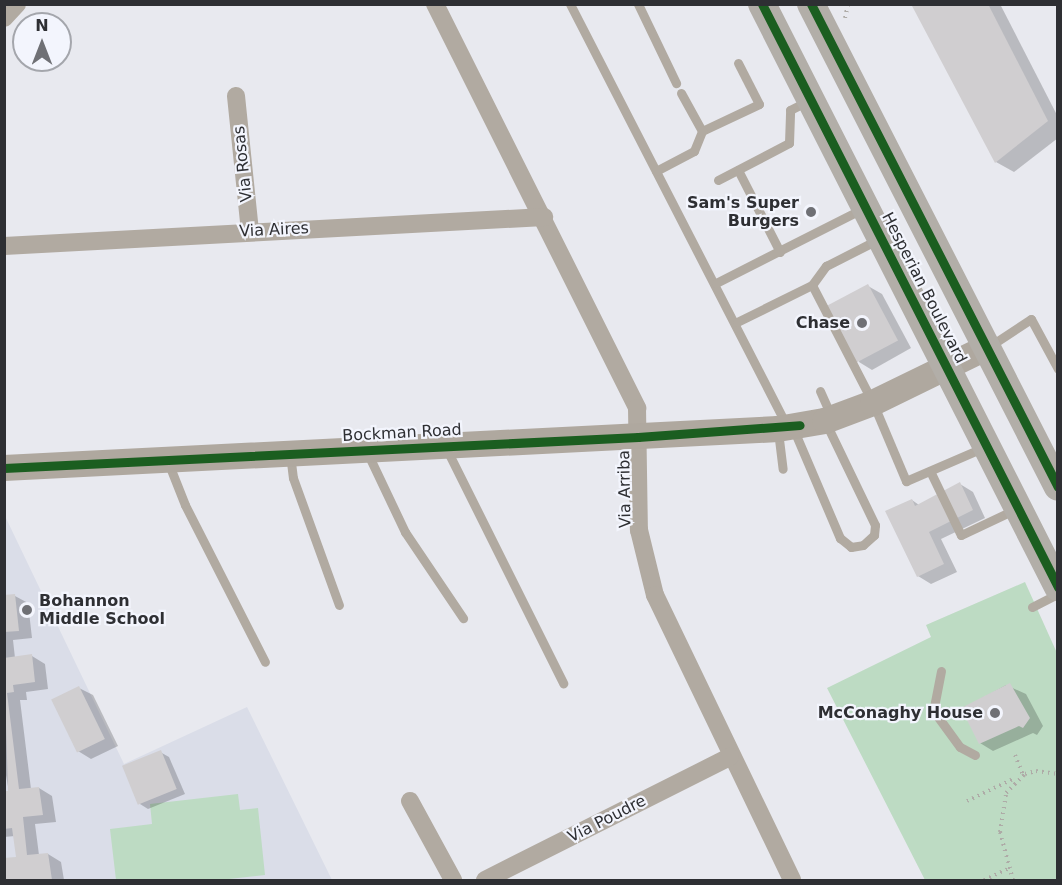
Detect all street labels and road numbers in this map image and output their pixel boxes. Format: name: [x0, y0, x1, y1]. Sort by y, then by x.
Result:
street label: Via Rosas: [229, 125, 257, 203]
street label: Hesperian Boulevard: [877, 209, 971, 367]
street label: Via Aires: [239, 219, 309, 241]
street label: Bockman Road: [342, 420, 462, 446]
street label: Via Arriba: [615, 450, 635, 528]
street label: Via Poudre: [565, 791, 649, 847]

